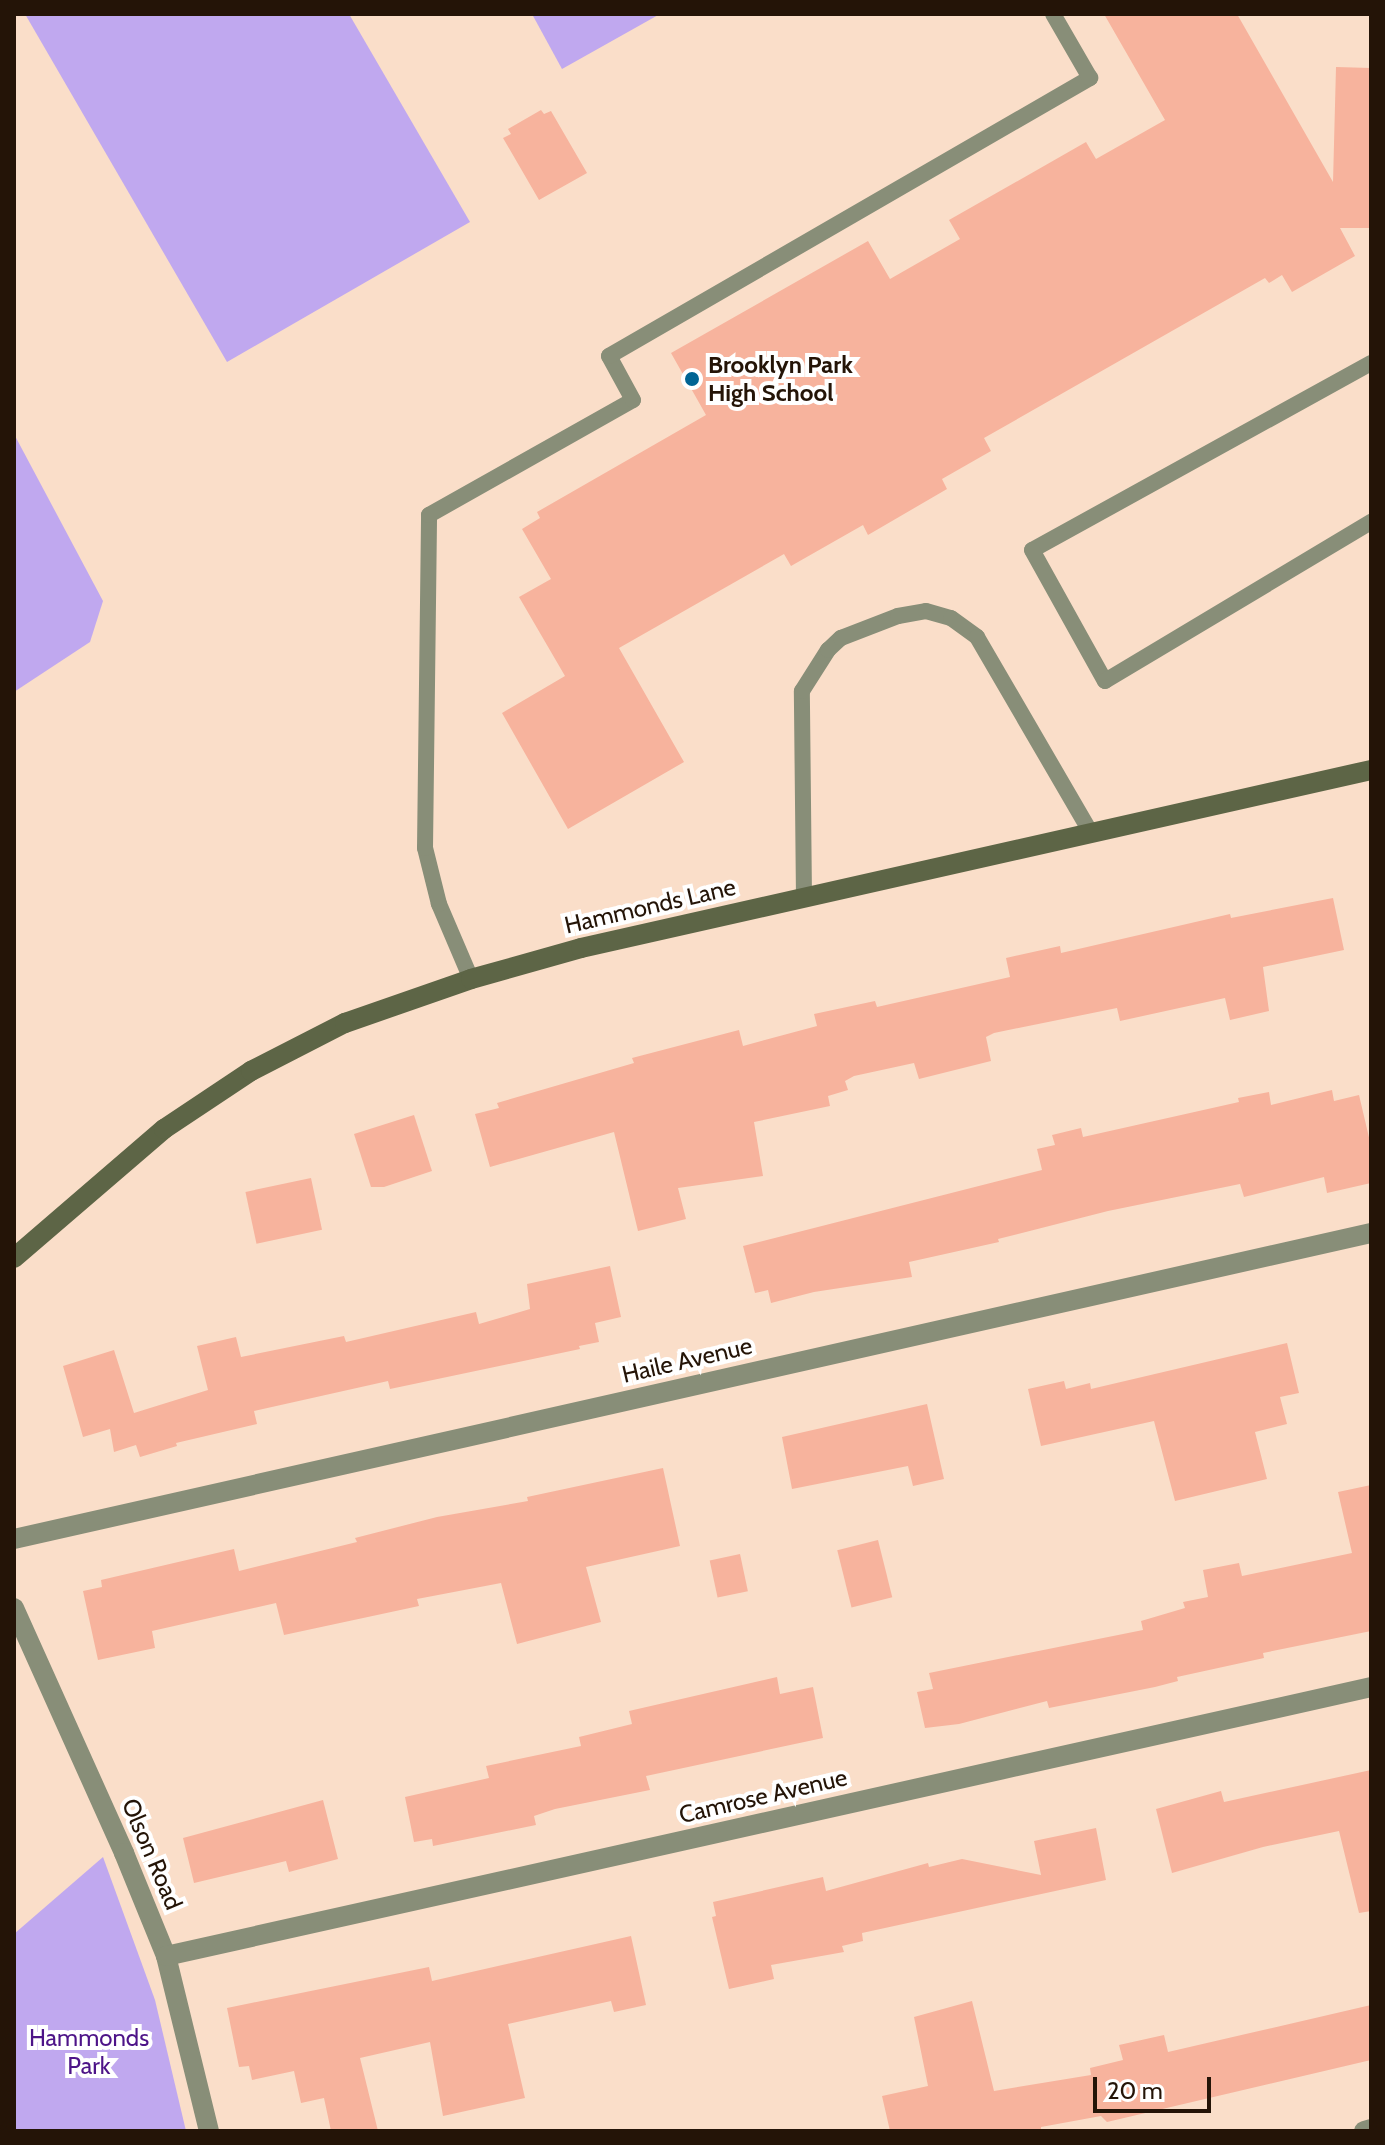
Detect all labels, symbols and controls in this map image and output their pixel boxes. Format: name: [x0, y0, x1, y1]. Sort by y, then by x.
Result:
place label: Brooklyn Park High School: [708, 351, 853, 407]
marker: Brooklyn Park High School: [683, 370, 701, 388]
street label: Hammonds Lane: [562, 872, 738, 940]
street label: Haile Avenue: [619, 1331, 755, 1389]
street label: Camrose Avenue: [676, 1763, 850, 1829]
street label: Olson Road: [116, 1794, 188, 1914]
park label: Hammonds Park: [29, 2024, 149, 2080]
scale bar: [1097, 2061, 1215, 2111]
text: 20 m: [1107, 2076, 1163, 2105]

